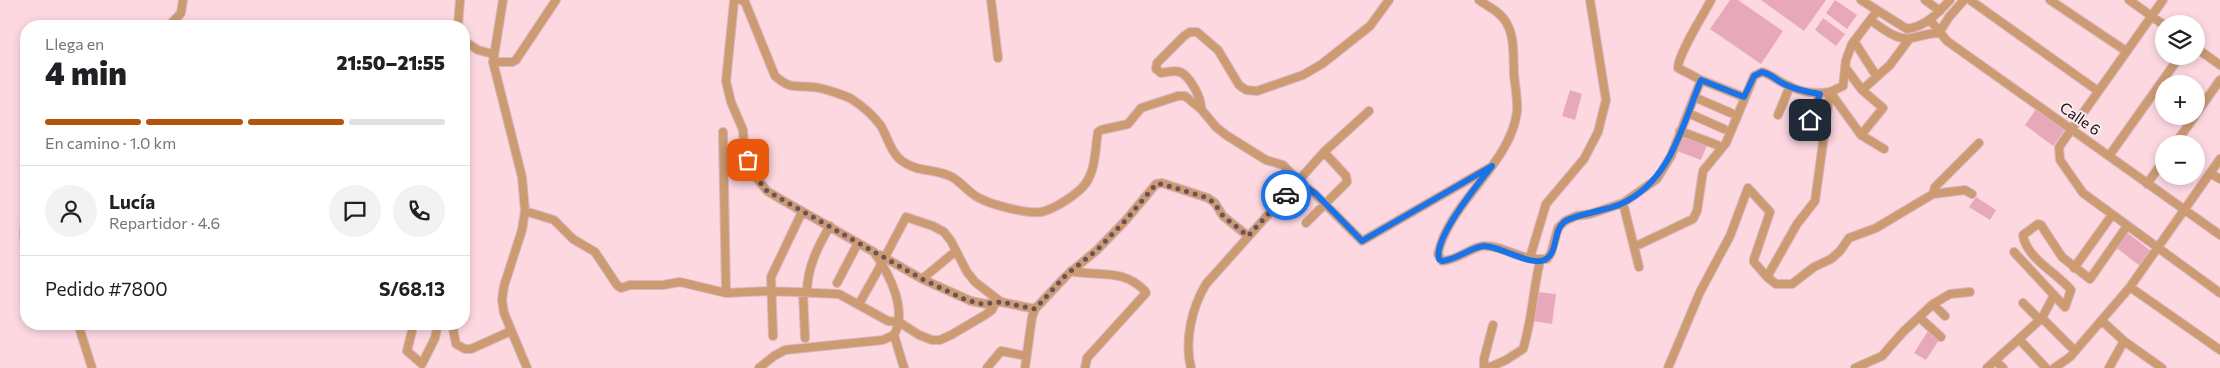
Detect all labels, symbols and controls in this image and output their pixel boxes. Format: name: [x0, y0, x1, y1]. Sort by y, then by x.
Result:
map controls: [2155, 15, 2205, 185]
button: layers: [2155, 15, 2205, 65]
text: Llega en: [45, 34, 104, 53]
text: 21:50–21:55: [337, 51, 445, 74]
text: 4 min: [45, 52, 127, 92]
button: +: [2155, 75, 2205, 125]
street label: Calle 6: [2057, 98, 2104, 139]
pin: [1789, 99, 1831, 141]
icon: home: [1796, 106, 1824, 134]
text: En camino · 1.0 km: [45, 133, 176, 152]
button: −: [2155, 135, 2205, 185]
pin: [727, 139, 769, 181]
icon: bag: [734, 146, 762, 174]
courier: [1261, 170, 1311, 220]
icon: car: [1272, 181, 1300, 209]
button: person: [45, 185, 97, 237]
button: chat: [329, 185, 381, 237]
button: phone: [393, 185, 445, 237]
text: Lucía: [109, 190, 155, 213]
text: Repartidor · 4.6: [109, 213, 220, 232]
text: Pedido #7800: [45, 277, 168, 300]
text: S/68.13: [379, 277, 445, 300]

